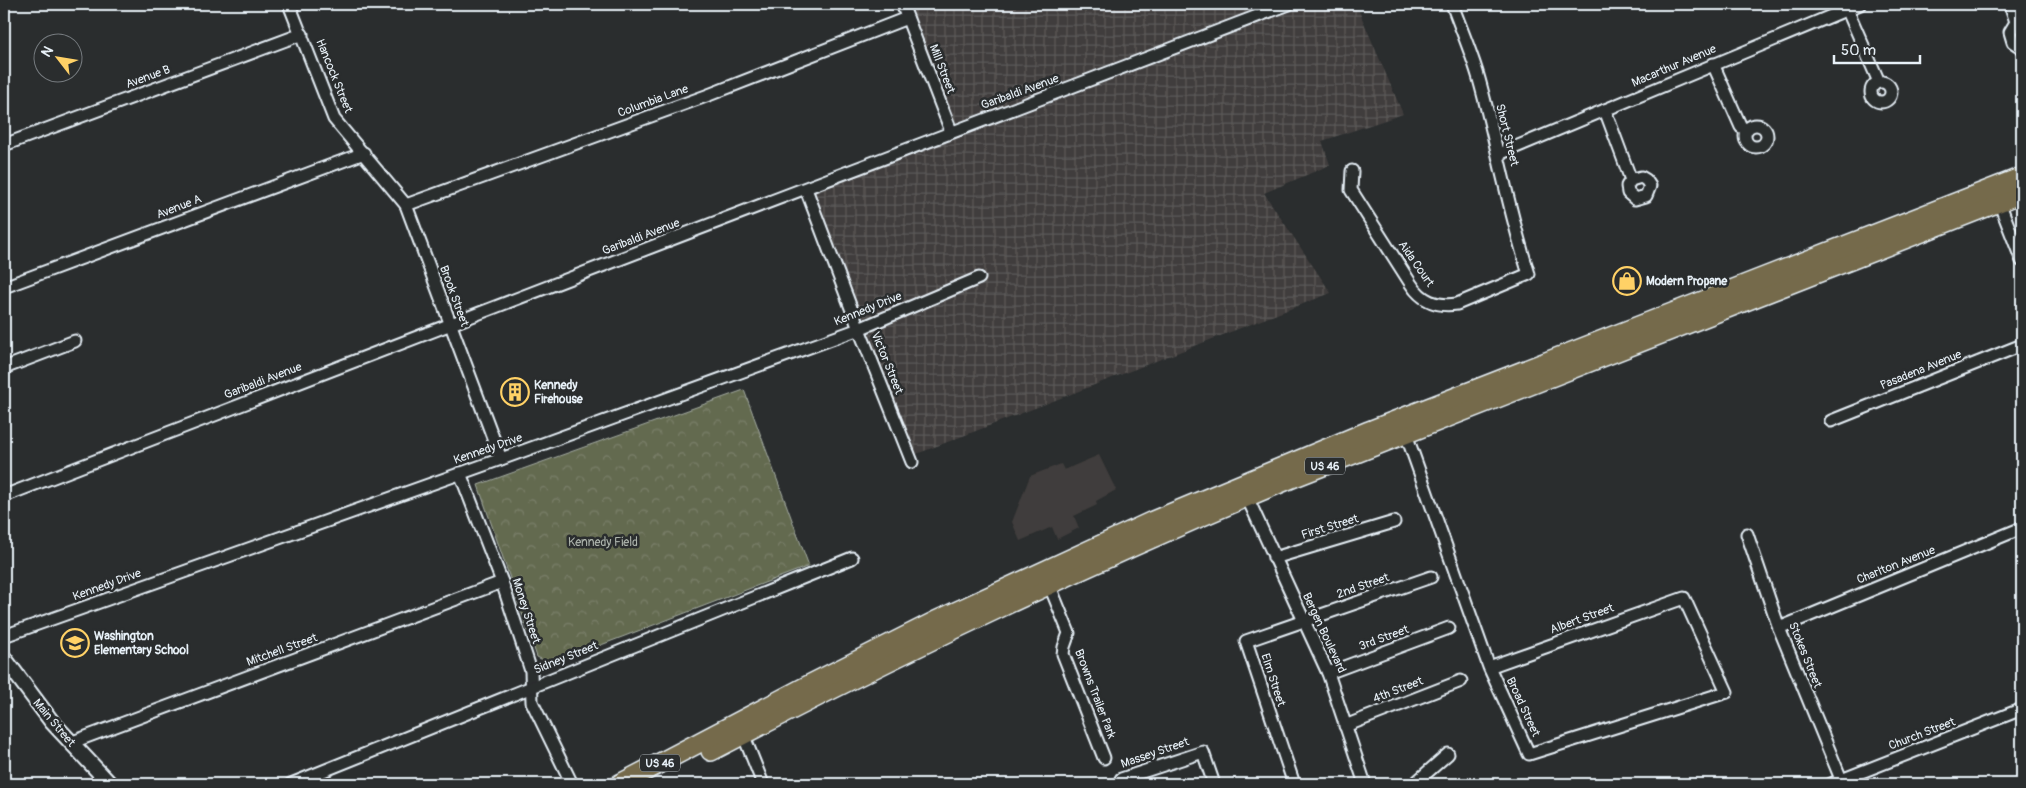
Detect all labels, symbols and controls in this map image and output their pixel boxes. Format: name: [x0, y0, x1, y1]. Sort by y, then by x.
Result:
north arrow: [32, 32, 82, 82]
scale bar: [1834, 32, 1920, 64]
street label: Hancock Street: [312, 37, 356, 115]
street label: Macarthur Avenue: [1629, 41, 1719, 91]
text: 50 m: [1841, 41, 1876, 60]
street label: Mill Street: [926, 42, 958, 96]
text: N: [38, 43, 57, 60]
street label: Avenue B: [124, 62, 173, 92]
street label: Garibaldi Avenue: [979, 71, 1061, 113]
street label: Columbia Lane: [616, 81, 690, 121]
street label: Short Street: [1492, 102, 1522, 168]
street label: Avenue A: [154, 191, 204, 222]
street label: Garibaldi Avenue: [600, 215, 682, 259]
street label: Aida Court: [1395, 238, 1437, 290]
street label: Brook Street: [436, 263, 472, 329]
shop icon: Modern Propane: [1612, 266, 1642, 296]
place label: Modern Propane: [1646, 274, 1728, 289]
street label: Kennedy Drive: [832, 289, 904, 329]
street label: Victor Street: [868, 330, 906, 397]
street label: Pasadena Avenue: [1878, 347, 1964, 393]
street label: Garibaldi Avenue: [222, 359, 304, 403]
building icon: Kennedy Firehouse: [500, 377, 530, 407]
place label: Kennedy Firehouse: [534, 378, 584, 407]
street label: Kennedy Drive: [452, 430, 524, 468]
road number: US 46: [1305, 458, 1345, 474]
street label: First Street: [1300, 511, 1361, 543]
park label: Kennedy Field: [568, 535, 638, 550]
street label: Charlton Avenue: [1855, 542, 1937, 588]
street label: Kennedy Drive: [71, 566, 143, 604]
street label: 2nd Street: [1335, 570, 1391, 602]
street label: Money Street: [508, 576, 544, 646]
street label: Bergen Boulevard: [1299, 590, 1349, 676]
street label: Albert Street: [1548, 600, 1616, 637]
street label: Stokes Street: [1785, 620, 1825, 690]
street label: 3rd Street: [1357, 622, 1411, 654]
school or university icon: Washington Elementary School: [60, 628, 90, 658]
place label: Washington Elementary School: [94, 629, 189, 658]
street label: Mitchell Street: [245, 630, 320, 670]
street label: Sidney Street: [532, 638, 600, 678]
street label: Browns Trailer Park: [1071, 647, 1119, 741]
street label: Elm Street: [1257, 652, 1289, 709]
street label: 4th Street: [1371, 674, 1425, 706]
street label: Broad Street: [1503, 675, 1543, 739]
street label: Main Street: [30, 696, 79, 750]
street label: Church Street: [1887, 714, 1958, 754]
street label: Massey Street: [1119, 734, 1191, 772]
road number: US 46: [640, 754, 680, 771]

